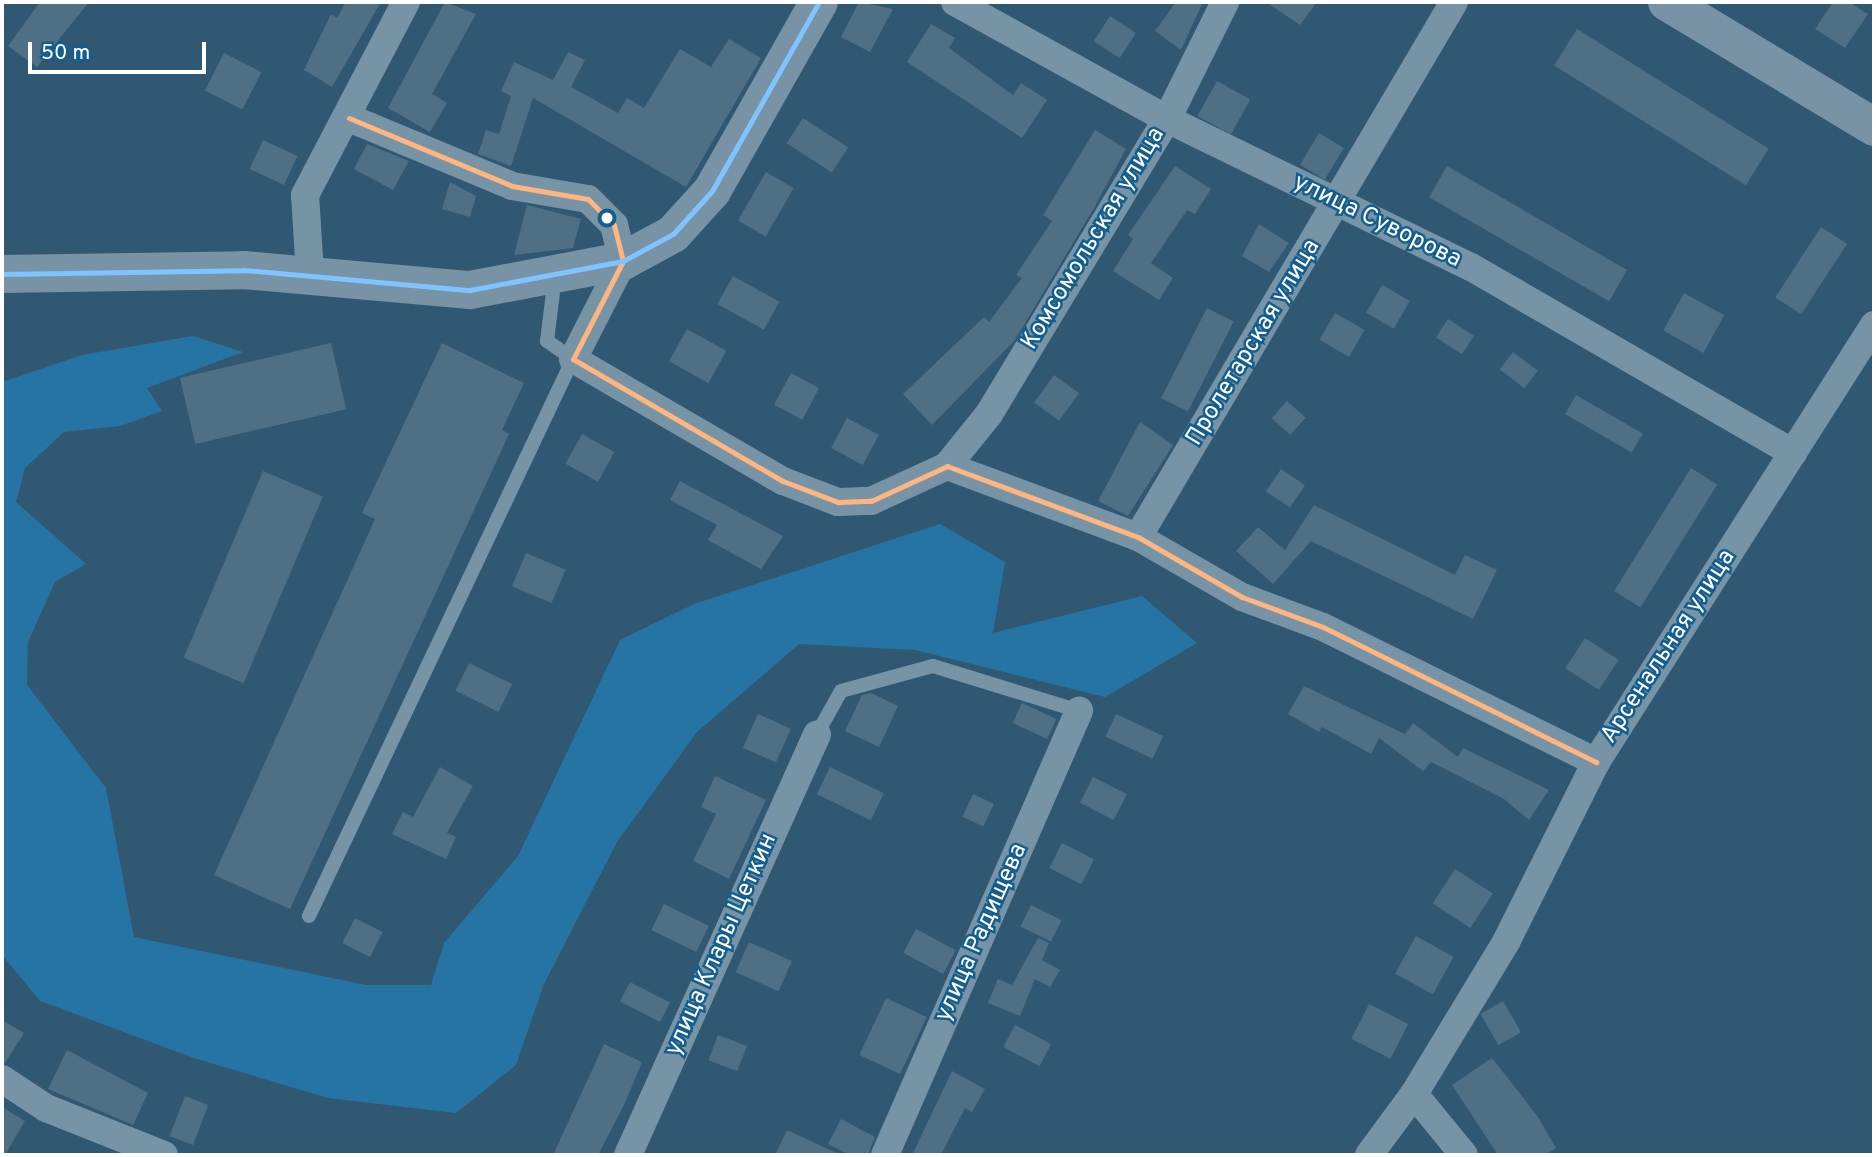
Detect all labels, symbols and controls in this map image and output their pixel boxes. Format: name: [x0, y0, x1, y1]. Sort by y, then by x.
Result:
scale bar: [32, 28, 210, 72]
text: 50 m: [41, 40, 90, 67]
street label: Комсомольская улица: [1016, 122, 1172, 356]
street label: улица Суворова: [1288, 169, 1466, 275]
unlabelled marker: [600, 211, 614, 225]
street label: Пролетарская улица: [1181, 235, 1327, 451]
street label: Арсенальная улица: [1596, 545, 1742, 749]
street label: улица Клары Цеткин: [660, 830, 784, 1060]
street label: улица Радищева: [930, 839, 1034, 1027]

